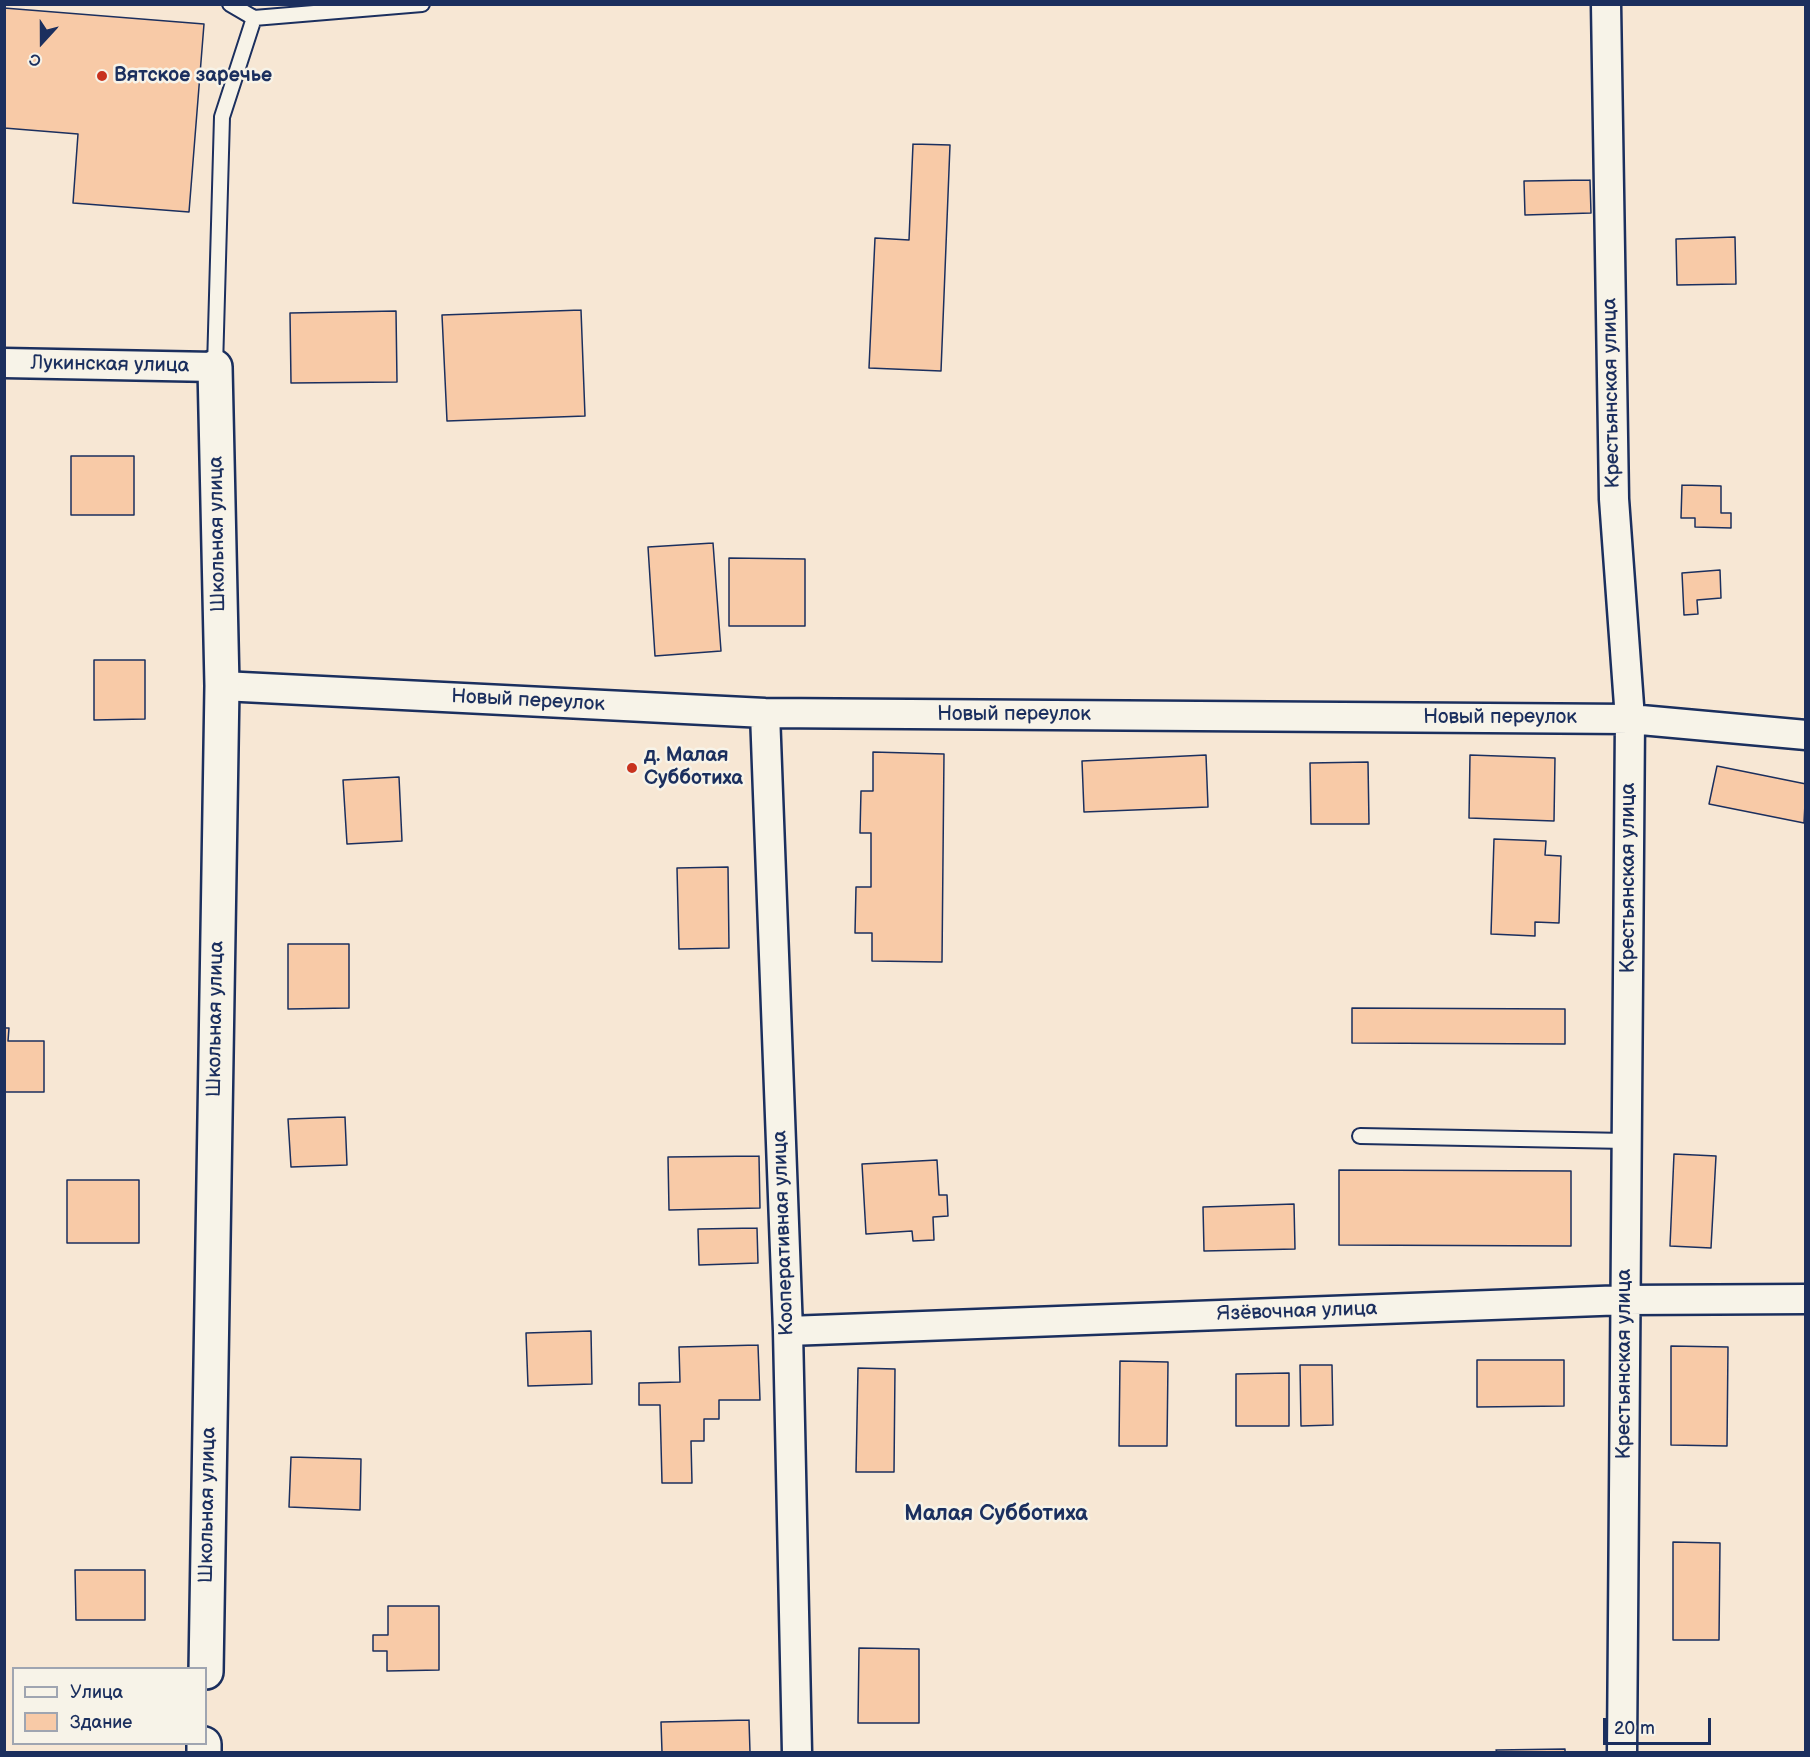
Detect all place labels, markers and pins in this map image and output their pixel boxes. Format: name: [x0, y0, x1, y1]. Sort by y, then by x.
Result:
place label: Вятское заречье: [114, 64, 272, 88]
marker: Вятское заречье: [95, 69, 109, 83]
place label: д. Малая Субботиха: [644, 744, 743, 791]
marker: д. Малая Субботиха: [625, 761, 639, 775]

